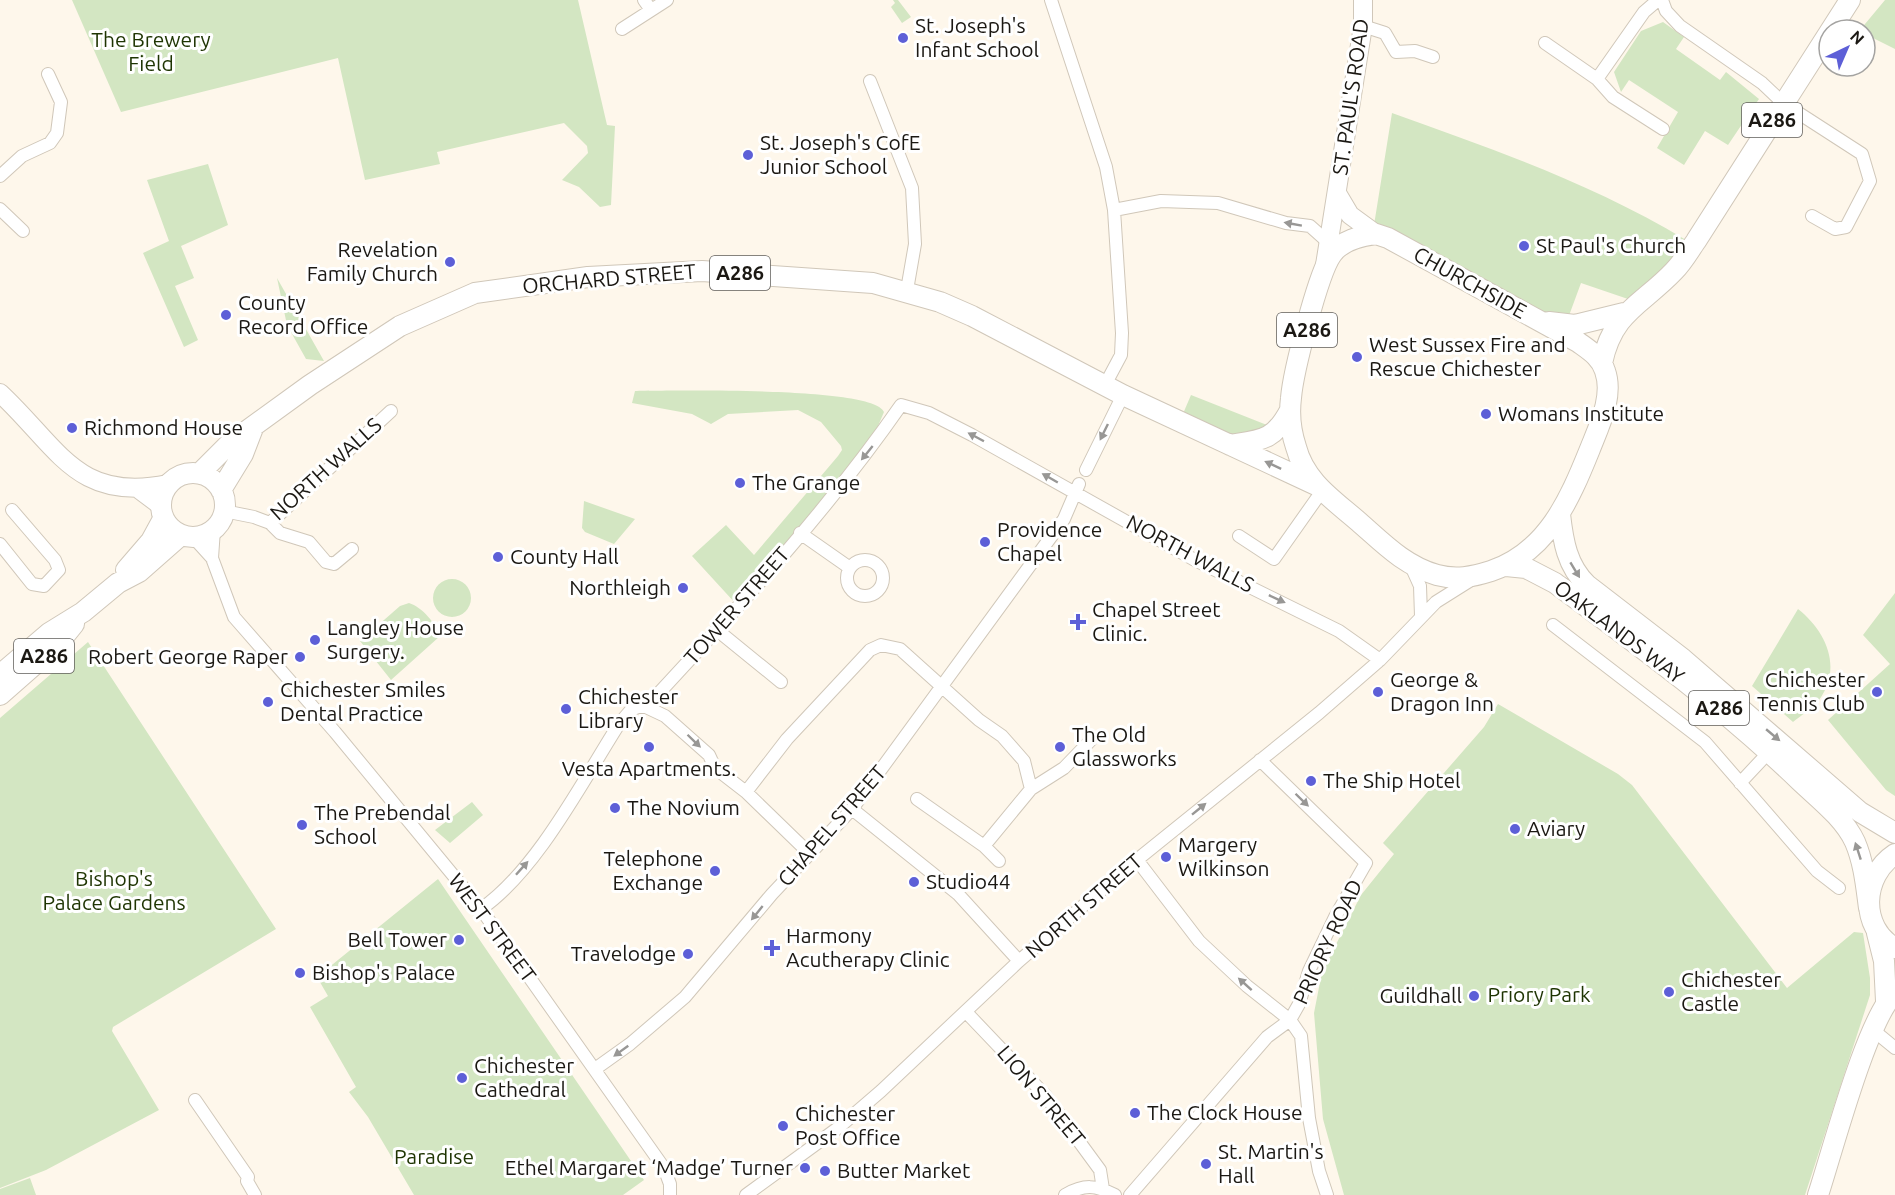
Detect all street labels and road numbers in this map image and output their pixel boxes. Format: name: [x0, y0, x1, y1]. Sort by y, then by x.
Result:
street label: ST. PAUL'S ROAD: [1327, 17, 1373, 177]
road number: A286: [1742, 103, 1802, 137]
street label: CHURCHSIDE: [1410, 241, 1531, 323]
road number: A286: [710, 256, 770, 290]
street label: ORCHARD STREET: [521, 258, 697, 298]
road number: A286: [1277, 313, 1337, 347]
street label: NORTH WALLS: [265, 412, 386, 524]
street label: NORTH WALLS: [1123, 509, 1258, 597]
street label: TOWER STREET: [679, 542, 794, 669]
street label: OAKLANDS WAY: [1550, 575, 1689, 688]
road number: A286: [14, 639, 74, 673]
road number: A286: [1689, 691, 1749, 725]
street label: CHAPEL STREET: [772, 760, 890, 891]
street label: NORTH STREET: [1020, 848, 1147, 962]
street label: WEST STREET: [444, 868, 542, 987]
street label: PRIORY ROAD: [1288, 875, 1366, 1008]
street label: LION STREET: [993, 1040, 1091, 1150]

